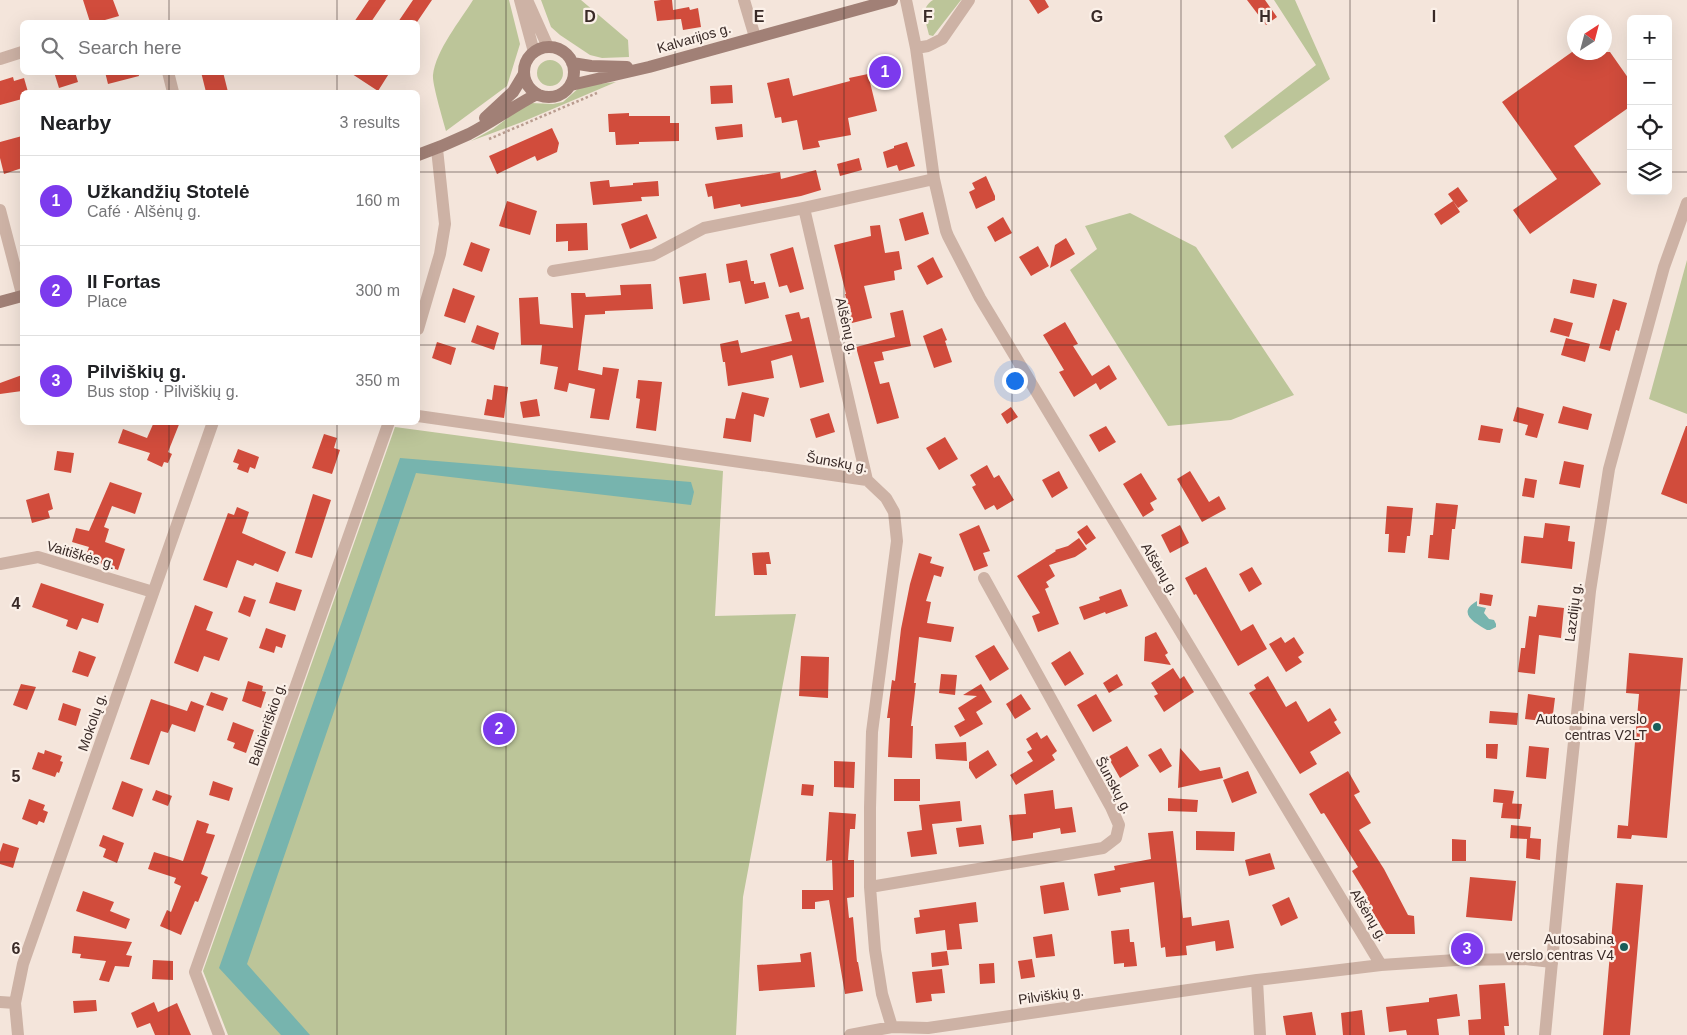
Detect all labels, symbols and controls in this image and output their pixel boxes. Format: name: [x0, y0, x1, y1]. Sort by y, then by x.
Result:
text: D: [584, 8, 596, 25]
text: E: [754, 8, 765, 25]
text: F: [923, 8, 933, 25]
text: G: [1091, 8, 1103, 25]
text: H: [1259, 8, 1271, 25]
text: I: [1432, 8, 1436, 25]
north arrow: [1567, 15, 1612, 60]
map controls: [1627, 15, 1672, 195]
button: +: [1627, 15, 1672, 60]
search box: [20, 20, 420, 75]
street label: Kalvarijos g.: [655, 20, 733, 56]
icon: search: [38, 34, 66, 62]
text: Search here: [78, 37, 182, 58]
pin: 1: [869, 53, 901, 91]
button: −: [1627, 60, 1672, 105]
button: locate: [1627, 105, 1672, 150]
text: Nearby: [40, 111, 111, 134]
text: 3 results: [340, 114, 400, 131]
button: layers: [1627, 150, 1672, 195]
text: Užkandžių Stotelė: [87, 181, 250, 202]
text: 1: [52, 192, 60, 209]
text: 160 m: [356, 192, 400, 209]
text: Café · Alšėnų g.: [87, 203, 201, 220]
text: II Fortas: [87, 271, 161, 292]
text: 2: [52, 282, 60, 299]
text: 300 m: [356, 282, 400, 299]
text: Place: [87, 293, 127, 310]
street label: Alšėnų g.: [833, 296, 861, 356]
text: Pilviškių g.: [87, 361, 186, 382]
your location: [1002, 368, 1028, 394]
text: 3: [52, 372, 60, 389]
text: 350 m: [356, 372, 400, 389]
text: Bus stop · Pilviškių g.: [87, 383, 239, 400]
street label: Šunskų g.: [805, 449, 869, 475]
street label: Vaitiškės g.: [45, 538, 117, 572]
street label: Alšėnų g.: [1138, 540, 1182, 598]
street label: Lazdijų g.: [1561, 581, 1585, 643]
text: 4: [12, 595, 21, 612]
street label: Balbieriškio g.: [245, 680, 289, 768]
street label: Mokolų g.: [75, 691, 109, 753]
pin: 2: [483, 710, 515, 748]
place label: Autosabina verslo centras V2LT: [1536, 711, 1647, 743]
marker: Autosabina verslo centras V2LT: [1651, 721, 1663, 733]
street label: Šunskų g.: [1092, 754, 1136, 816]
text: 5: [12, 768, 21, 785]
street label: Alšėnų g.: [1347, 886, 1391, 944]
pin: 3: [1451, 930, 1483, 968]
place label: Autosabina verslo centras V4: [1506, 931, 1614, 963]
text: 6: [12, 940, 21, 957]
marker: Autosabina verslo centras V4: [1618, 941, 1630, 953]
street label: Pilviškių g.: [1017, 982, 1085, 1008]

